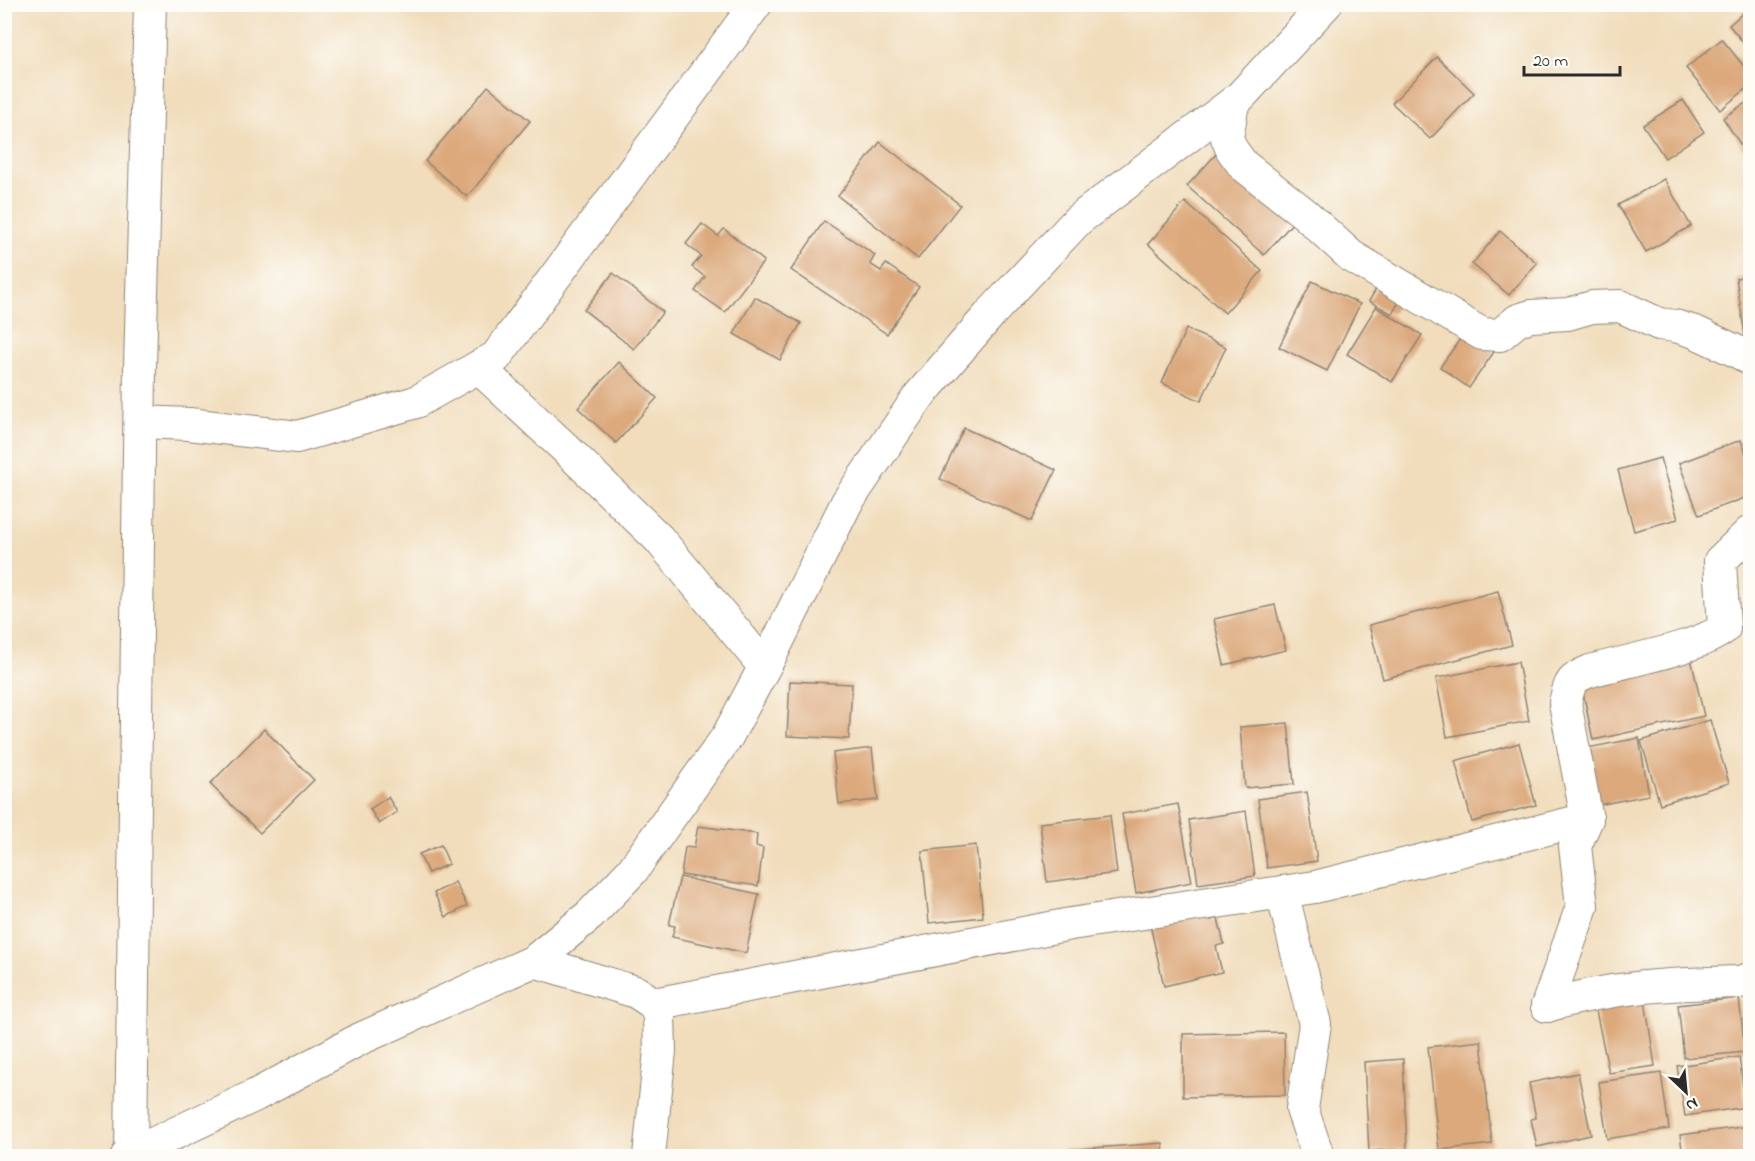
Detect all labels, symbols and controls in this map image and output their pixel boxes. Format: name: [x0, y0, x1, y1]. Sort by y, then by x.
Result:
scale bar: [1524, 39, 1620, 77]
text: 20 m: [1533, 49, 1568, 75]
north arrow: [1656, 1062, 1716, 1122]
text: N: [1681, 1091, 1702, 1117]

